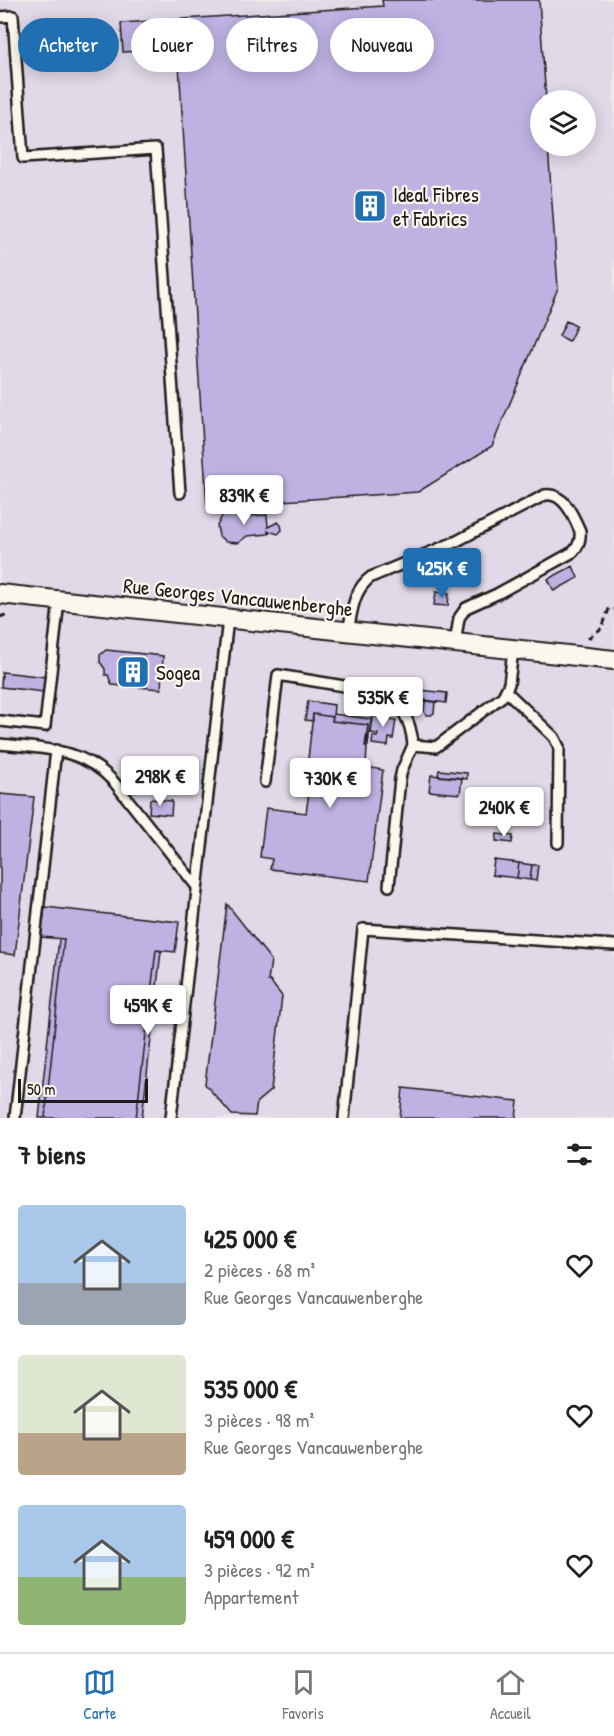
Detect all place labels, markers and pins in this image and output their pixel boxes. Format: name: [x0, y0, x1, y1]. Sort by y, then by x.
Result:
place label: Ideal Fibres et Fabrics: [393, 180, 479, 233]
building icon: Ideal Fibres et Fabrics: [352, 188, 388, 224]
pin: 839K €: [195, 475, 293, 526]
pin: 425K €: [393, 548, 491, 599]
building icon: Sogea: [115, 654, 151, 690]
place label: Sogea: [156, 658, 200, 687]
pin: 535K €: [334, 677, 432, 728]
pin: 298K €: [111, 756, 209, 807]
pin: 730K €: [281, 758, 379, 809]
pin: 240K €: [455, 787, 553, 838]
pin: 459K €: [99, 985, 197, 1036]

